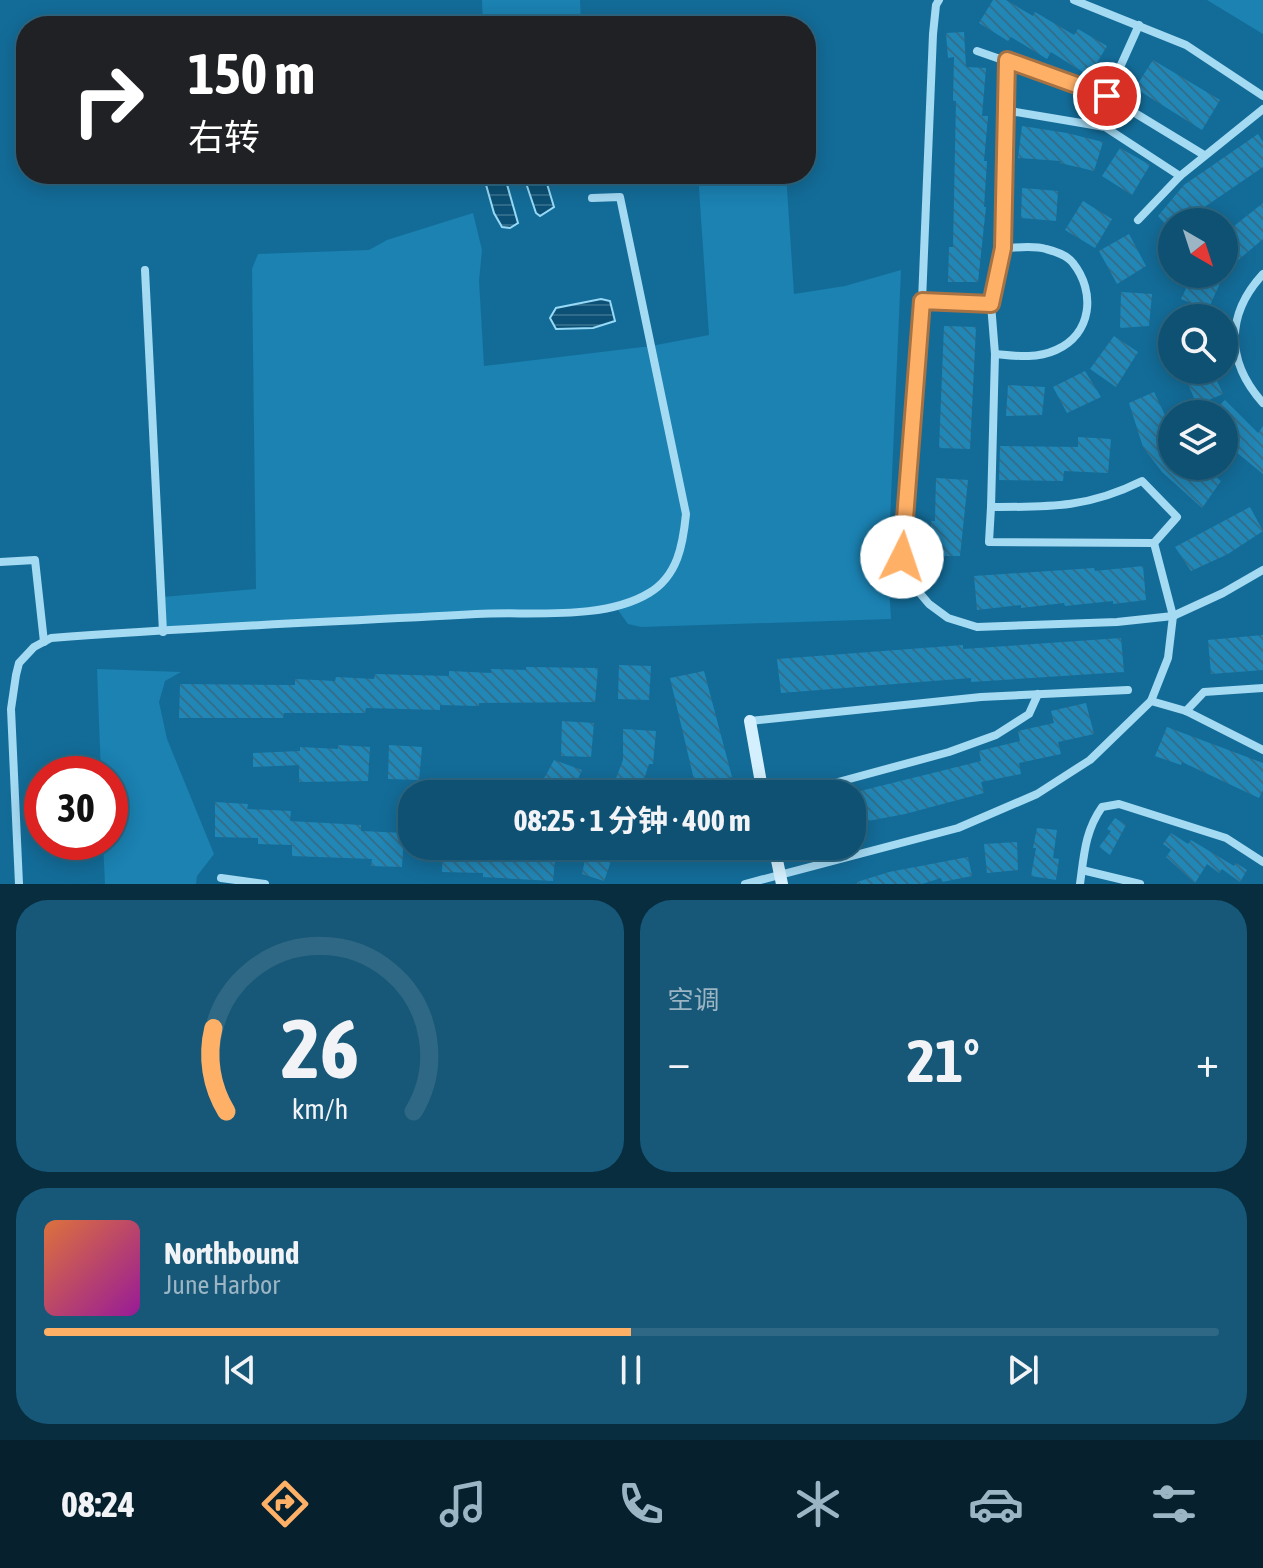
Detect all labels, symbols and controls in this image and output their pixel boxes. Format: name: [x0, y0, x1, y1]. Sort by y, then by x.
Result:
text: 150 m: [188, 42, 315, 106]
icon: right: [56, 48, 160, 152]
pin: [1073, 62, 1141, 130]
icon: arrive: [1085, 74, 1129, 118]
text: 右转: [188, 116, 260, 158]
north arrow: [1158, 208, 1238, 288]
map controls: [1158, 208, 1238, 480]
button: search: [1158, 304, 1238, 384]
button: layers: [1158, 400, 1238, 480]
position arrow: [860, 515, 944, 599]
speed limit sign: 30: [24, 756, 128, 860]
text: 08:25 · 1 分钟 · 400 m: [513, 803, 751, 837]
text: 空调: [668, 985, 720, 1015]
text: 26: [281, 1000, 359, 1096]
text: 21°: [907, 1026, 980, 1095]
text: −: [668, 1036, 690, 1086]
text: +: [1196, 1036, 1219, 1086]
text: km/h: [291, 1092, 348, 1125]
text: Northbound: [164, 1236, 299, 1270]
text: June Harbor: [164, 1270, 280, 1300]
icon: previous: [218, 1348, 262, 1392]
icon: pause: [609, 1348, 653, 1392]
icon: next: [1001, 1348, 1045, 1392]
icon: directions: [257, 1476, 313, 1532]
icon: music: [435, 1476, 491, 1532]
icon: phone: [613, 1476, 669, 1532]
icon: climate: [790, 1476, 846, 1532]
icon: car: [968, 1476, 1024, 1532]
icon: filters: [1146, 1476, 1202, 1532]
text: 08:24: [61, 1483, 135, 1525]

